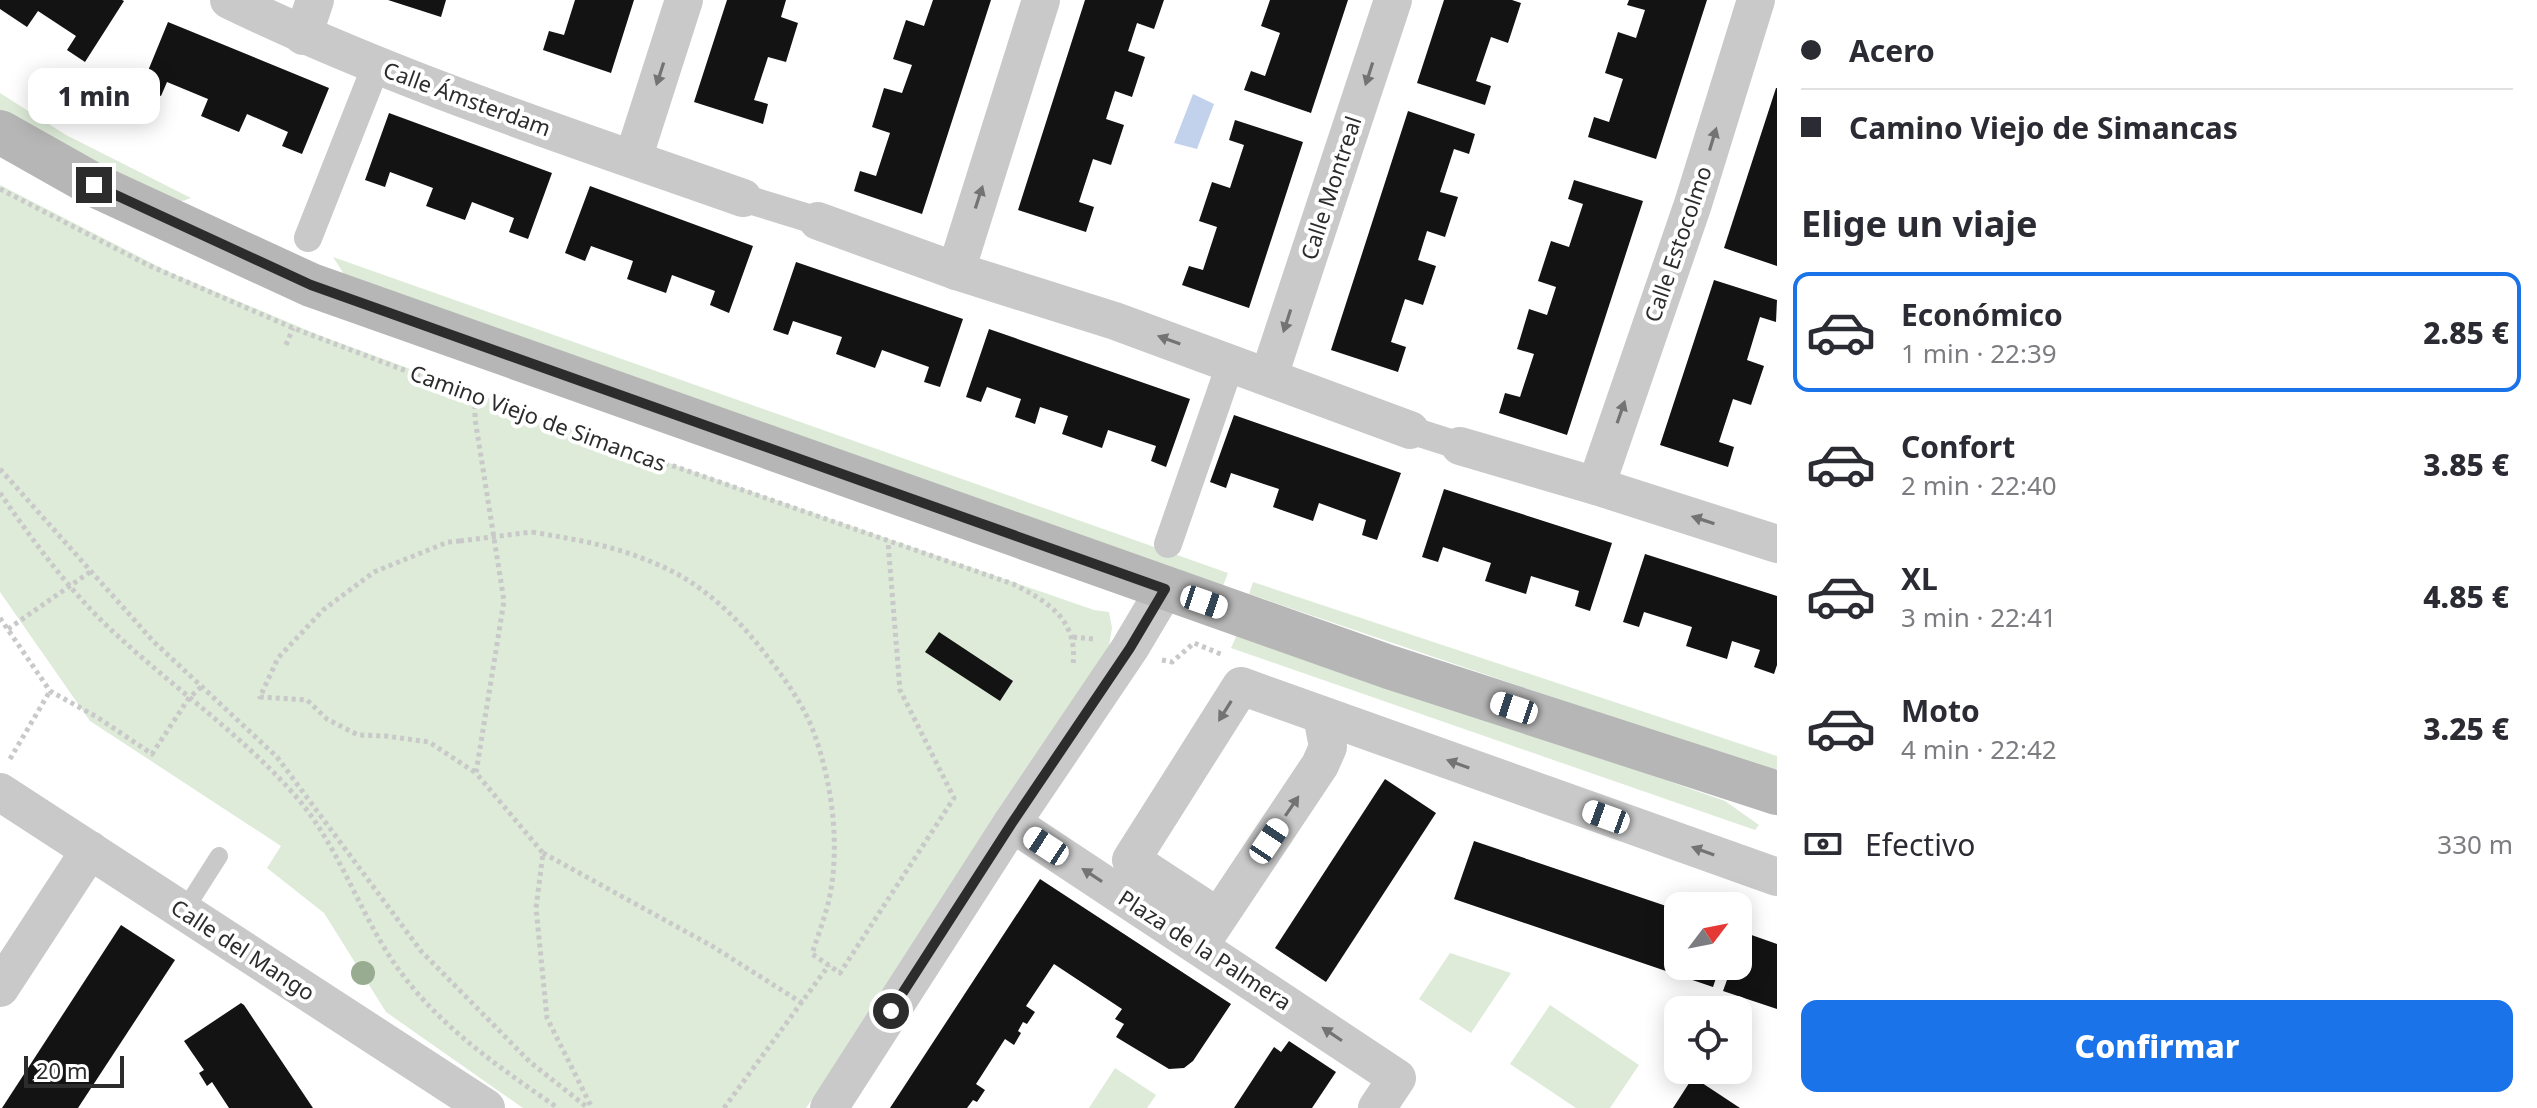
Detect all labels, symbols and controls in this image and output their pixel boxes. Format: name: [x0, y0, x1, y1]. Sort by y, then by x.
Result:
text: Acero: [1849, 30, 1935, 71]
street label: Calle Ámsterdam: [379, 54, 555, 142]
one-way arrow: [1362, 62, 1375, 86]
one-way arrow: [654, 63, 666, 87]
callout: 1 min: [28, 69, 160, 125]
text: 1 min: [58, 78, 130, 114]
text: Camino Viejo de Simancas: [1849, 107, 2238, 148]
street label: Calle Montreal: [1293, 112, 1367, 263]
one-way arrow: [1707, 127, 1720, 151]
street label: Calle Estocolmo: [1636, 162, 1718, 326]
route end: [76, 167, 112, 203]
one-way arrow: [973, 184, 986, 208]
text: Elige un viaje: [1801, 199, 2038, 248]
text: Económico: [1901, 294, 2063, 335]
icon: car: [1805, 296, 1877, 368]
one-way arrow: [1281, 309, 1293, 333]
text: 2.85 €: [2423, 312, 2509, 353]
one-way arrow: [1157, 334, 1181, 346]
text: 1 min · 22:39: [1901, 335, 2057, 371]
street label: Camino Viejo de Simancas: [406, 357, 671, 477]
one-way arrow: [1615, 400, 1628, 424]
text: Confort: [1901, 426, 2015, 467]
icon: car: [1805, 428, 1877, 500]
text: 3.85 €: [2423, 444, 2509, 485]
text: 2 min · 22:40: [1901, 467, 2057, 503]
one-way arrow: [1690, 514, 1714, 526]
text: XL: [1901, 558, 1938, 599]
icon: car: [1805, 560, 1877, 632]
text: 4.85 €: [2423, 576, 2509, 617]
car: [1177, 583, 1231, 621]
text: 3 min · 22:41: [1901, 599, 2057, 635]
car: [1487, 689, 1541, 727]
text: Moto: [1901, 690, 1980, 731]
icon: car: [1805, 692, 1877, 764]
one-way arrow: [1219, 700, 1233, 722]
text: 3.25 €: [2423, 708, 2509, 749]
text: 4 min · 22:42: [1901, 731, 2057, 767]
one-way arrow: [1446, 758, 1470, 770]
one-way arrow: [1285, 795, 1300, 816]
car: [1579, 798, 1633, 836]
car: [1246, 814, 1292, 868]
icon: cash: [1801, 822, 1845, 866]
car: [1019, 823, 1073, 869]
text: Efectivo: [1865, 824, 1975, 865]
text: 330 m: [2437, 826, 2513, 862]
one-way arrow: [1691, 845, 1715, 857]
one-way arrow: [1081, 869, 1103, 883]
street label: Plaza de la Palmera: [1113, 882, 1298, 1016]
street label: Calle del Mango: [166, 891, 321, 1007]
north arrow: [1664, 892, 1752, 980]
map controls: [1664, 892, 1752, 1084]
route start: [873, 993, 909, 1029]
button: locate: [1664, 996, 1752, 1084]
button: Confirmar: [1801, 1000, 2513, 1092]
one-way arrow: [1321, 1028, 1343, 1042]
scale bar: [24, 1052, 124, 1088]
text: 20 m: [36, 1055, 87, 1085]

